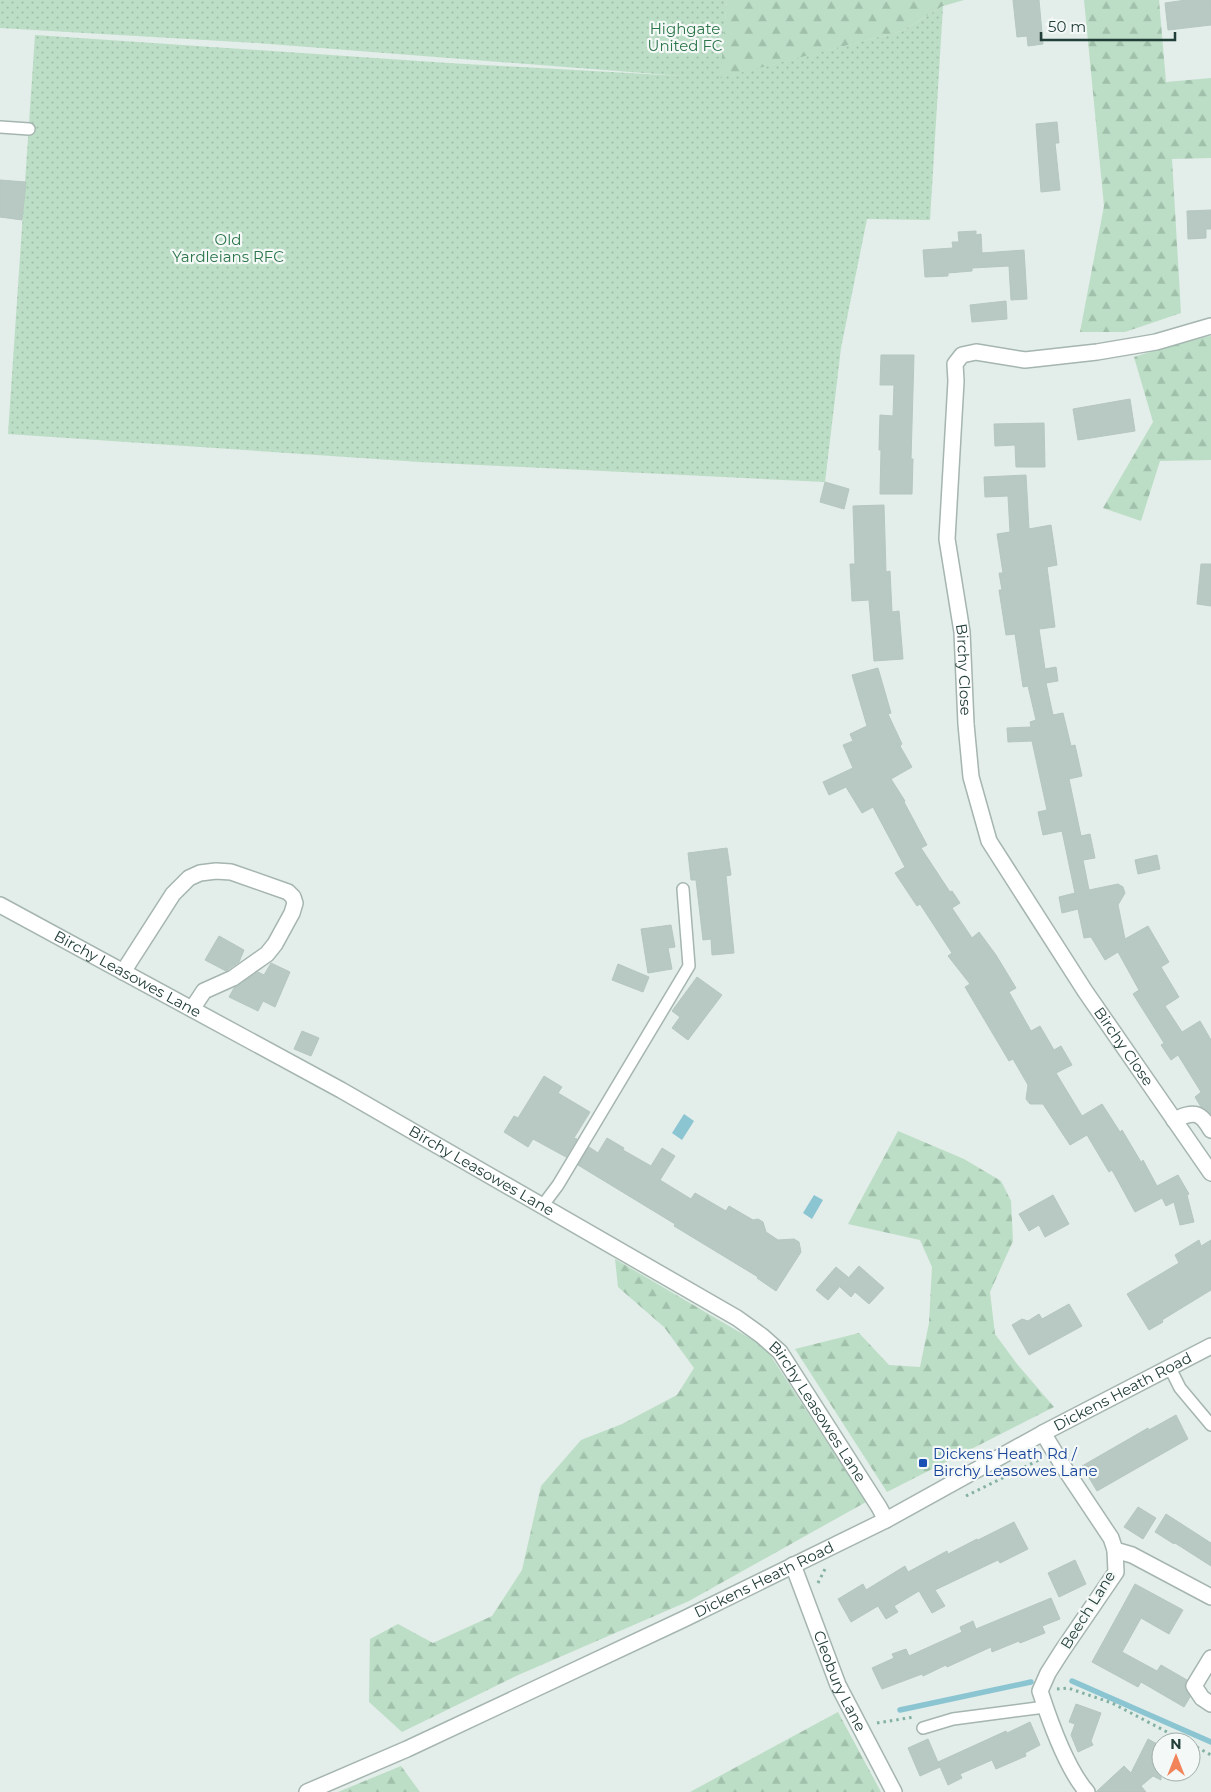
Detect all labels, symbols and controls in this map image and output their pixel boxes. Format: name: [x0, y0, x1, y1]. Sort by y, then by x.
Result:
scale bar: [1041, 10, 1175, 42]
text: 50 m: [1048, 17, 1086, 36]
park label: Highgate United FC: [648, 19, 723, 55]
park label: Old Yardleians RFC: [172, 230, 284, 266]
street label: Birchy Close: [952, 622, 976, 716]
street label: Birchy Leasowes Lane: [51, 926, 205, 1021]
street label: Birchy Close: [1090, 1003, 1158, 1090]
street label: Birchy Leasowes Lane: [406, 1121, 558, 1220]
street label: Birchy Leasowes Lane: [765, 1336, 871, 1485]
street label: Dickens Heath Road: [1050, 1348, 1195, 1435]
place label: Dickens Heath Rd / Birchy Leasowes Lane: [933, 1444, 1097, 1480]
marker: Dickens Heath Rd / Birchy Leasowes Lane: [917, 1457, 929, 1469]
street label: Dickens Heath Road: [691, 1537, 837, 1622]
street label: Beech Lane: [1056, 1567, 1119, 1652]
street label: Cleobury Lane: [809, 1628, 871, 1734]
north arrow: [1151, 1732, 1201, 1782]
text: N: [1170, 1735, 1182, 1753]

